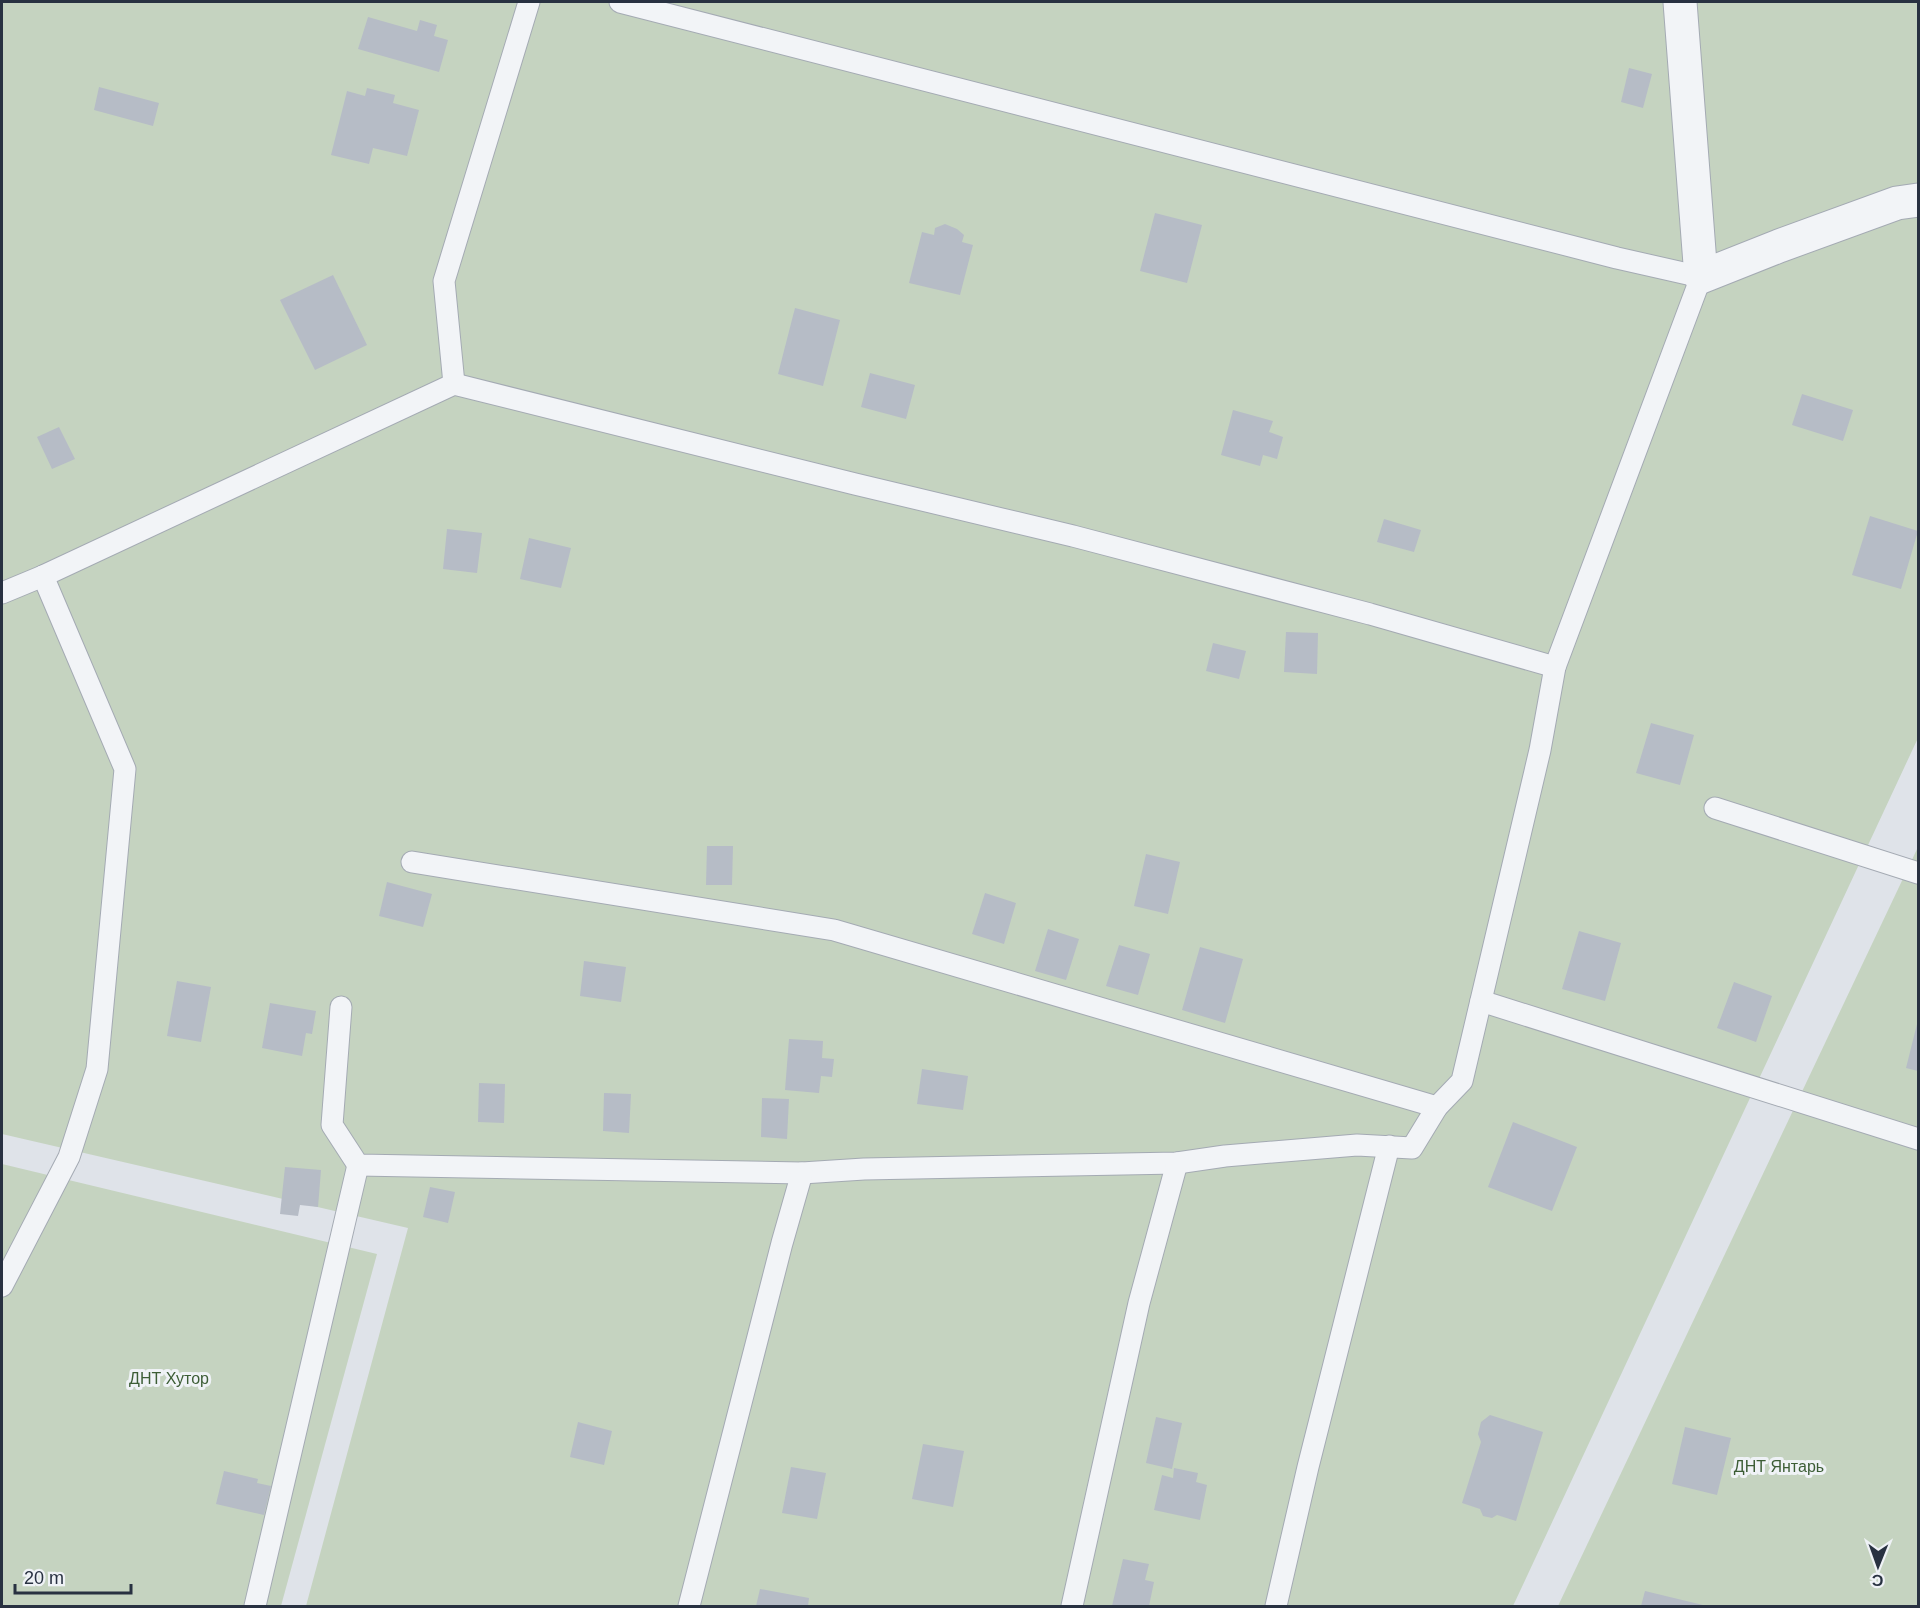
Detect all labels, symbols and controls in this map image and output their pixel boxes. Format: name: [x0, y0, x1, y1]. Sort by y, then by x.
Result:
park label: ДНТ Хутор: [129, 1370, 209, 1387]
park label: ДНТ Янтарь: [1734, 1458, 1824, 1475]
north arrow: [1848, 1536, 1908, 1596]
scale bar: [15, 1557, 130, 1595]
text: 20 m: [24, 1568, 64, 1588]
text: С: [1871, 1572, 1884, 1589]

